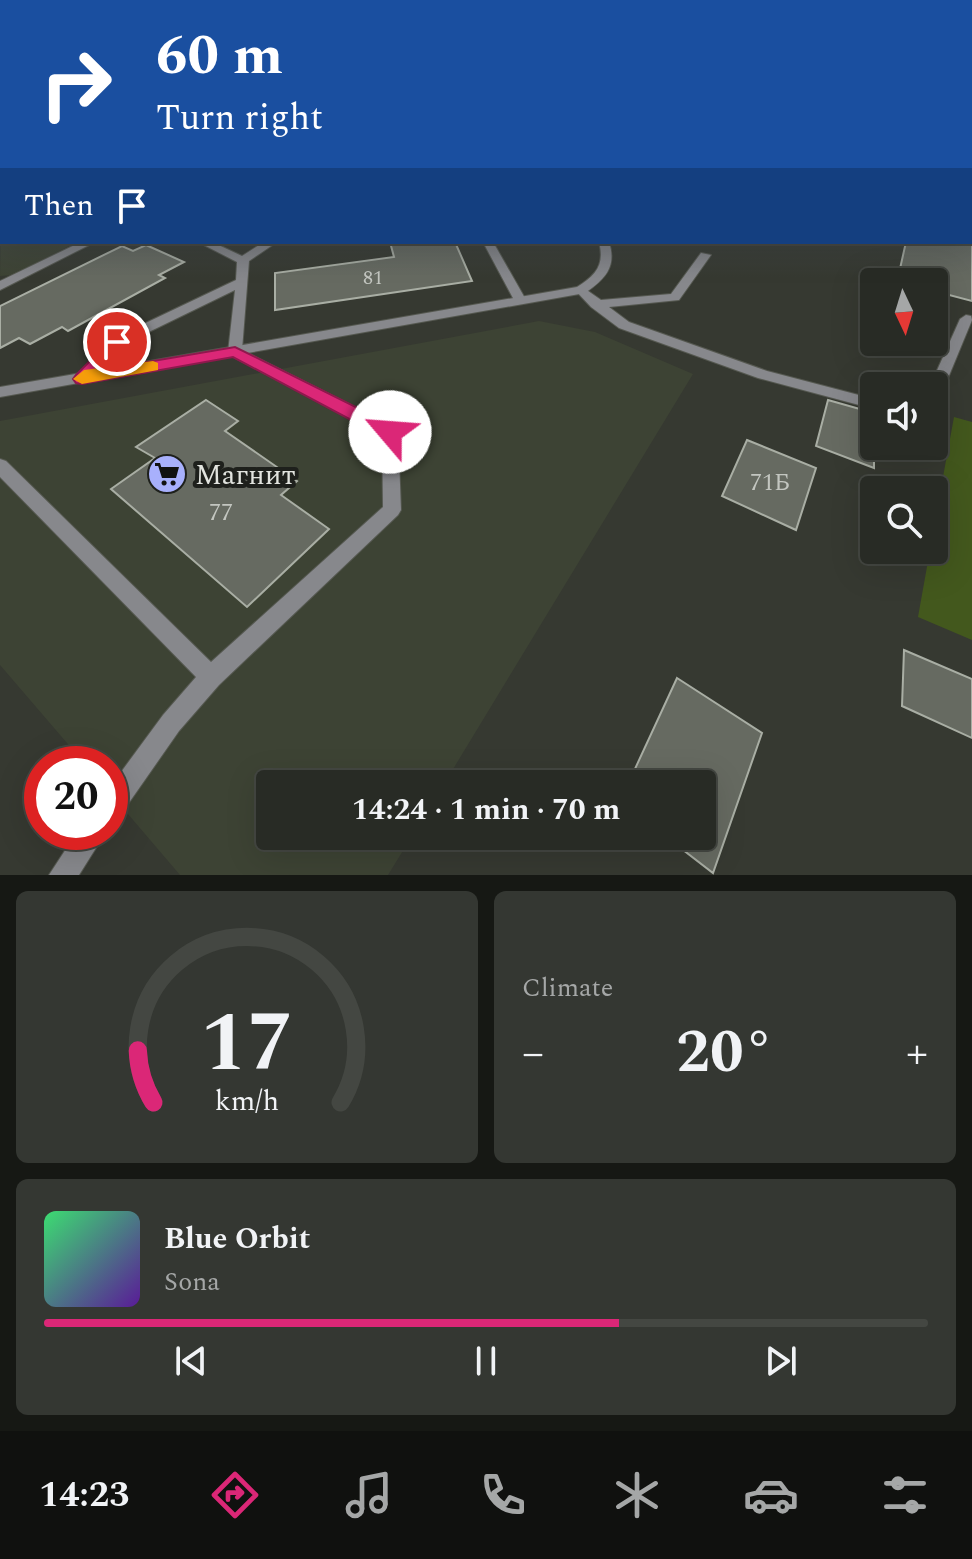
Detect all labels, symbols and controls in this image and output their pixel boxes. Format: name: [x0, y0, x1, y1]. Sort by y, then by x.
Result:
text: 60 m: [156, 14, 283, 99]
icon: right: [24, 32, 128, 136]
text: Turn right: [156, 91, 323, 146]
text: Then: [24, 183, 94, 229]
icon: arrive: [110, 184, 154, 228]
house number: 81: [363, 263, 383, 293]
north arrow: [860, 268, 948, 356]
map controls: [860, 268, 948, 564]
pin: [83, 308, 151, 376]
icon: arrive: [95, 320, 139, 364]
button: sound: [860, 372, 948, 460]
position arrow: [348, 390, 432, 474]
supermarket icon: Магнит: [146, 453, 188, 495]
place label: Магнит: [195, 454, 296, 497]
house number: 71Б: [750, 465, 790, 501]
button: search: [860, 476, 948, 564]
house number: 77: [209, 495, 233, 531]
speed limit sign: 20: [24, 746, 128, 850]
text: 14:24 · 1 min · 70 m: [352, 787, 620, 833]
text: Climate: [522, 968, 613, 1008]
text: 17: [200, 981, 294, 1108]
text: 20°: [676, 1007, 774, 1099]
text: −: [522, 1020, 544, 1087]
text: +: [906, 1020, 928, 1087]
text: km/h: [215, 1080, 279, 1123]
text: Blue Orbit: [164, 1216, 310, 1262]
text: Sona: [164, 1262, 220, 1302]
icon: previous: [169, 1339, 213, 1383]
icon: pause: [464, 1339, 508, 1383]
icon: next: [759, 1339, 803, 1383]
icon: directions: [207, 1467, 263, 1523]
icon: music: [341, 1467, 397, 1523]
icon: phone: [475, 1467, 531, 1523]
icon: climate: [609, 1467, 665, 1523]
icon: car: [743, 1467, 799, 1523]
icon: filters: [877, 1467, 933, 1523]
text: 14:23: [39, 1468, 129, 1523]

